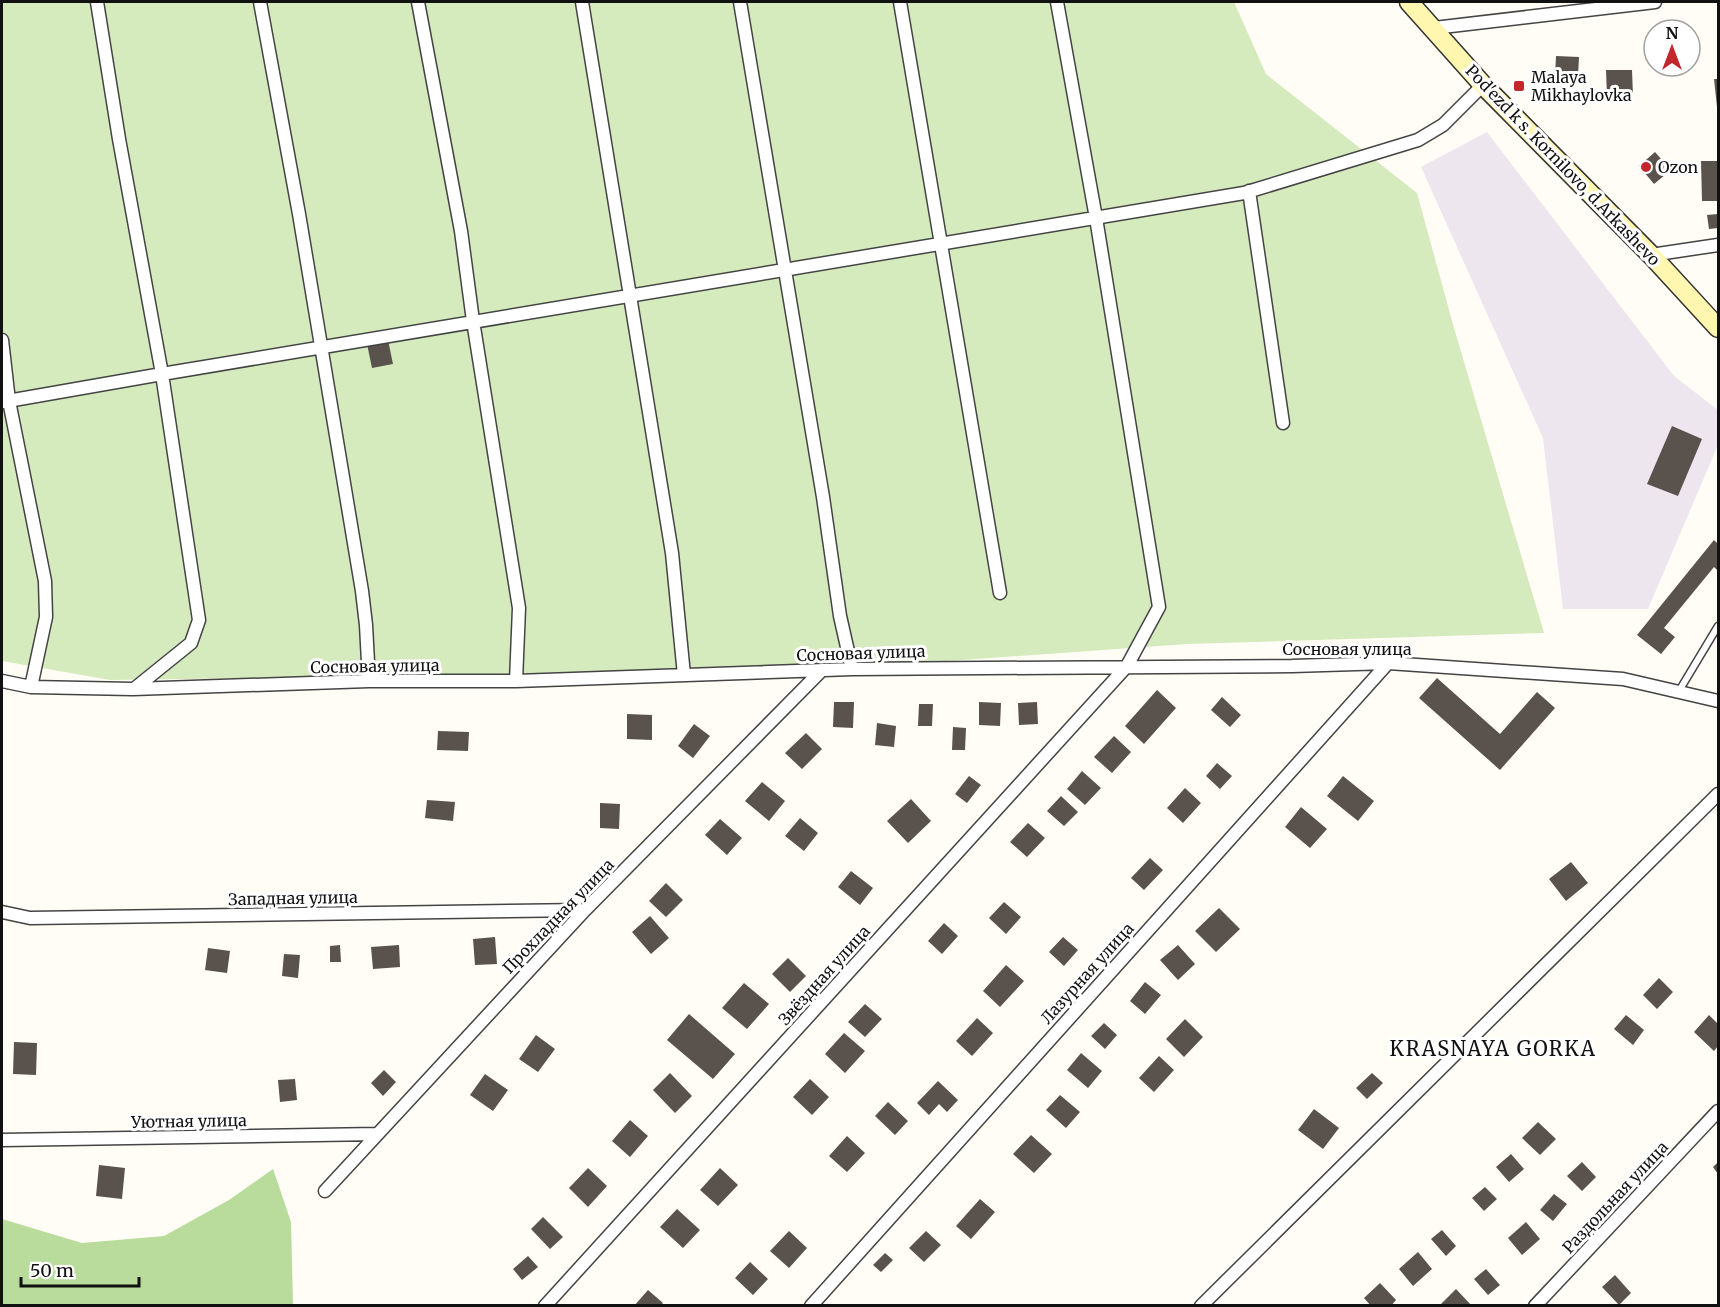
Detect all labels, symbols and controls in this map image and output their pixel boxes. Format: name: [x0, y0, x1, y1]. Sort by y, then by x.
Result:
north arrow: [1642, 18, 1702, 78]
text: N: [1666, 23, 1679, 43]
street label: Pod'ezd k s. Kornilovo, d.Arkashevo: [1462, 60, 1664, 270]
place label: Malaya Mikhaylovka: [1531, 67, 1632, 105]
marker: Malaya Mikhaylovka: [1512, 79, 1526, 93]
place label: Ozon: [1658, 157, 1698, 177]
marker: Ozon: [1639, 160, 1653, 174]
street label: Сосновая улица: [1282, 639, 1412, 659]
street label: Сосновая улица: [796, 641, 926, 665]
street label: Сосновая улица: [310, 655, 440, 677]
street label: Прохладная улица: [498, 854, 618, 978]
street label: Западная улица: [228, 887, 358, 909]
street label: Лазурная улица: [1036, 918, 1138, 1028]
street label: Звёздная улица: [774, 921, 874, 1029]
district label: KRASNAYA GORKA: [1390, 1036, 1596, 1061]
street label: Уютная улица: [130, 1110, 247, 1132]
street label: Раздольная улица: [1558, 1137, 1672, 1257]
scale bar: [21, 1250, 140, 1288]
text: 50 m: [30, 1259, 74, 1282]

